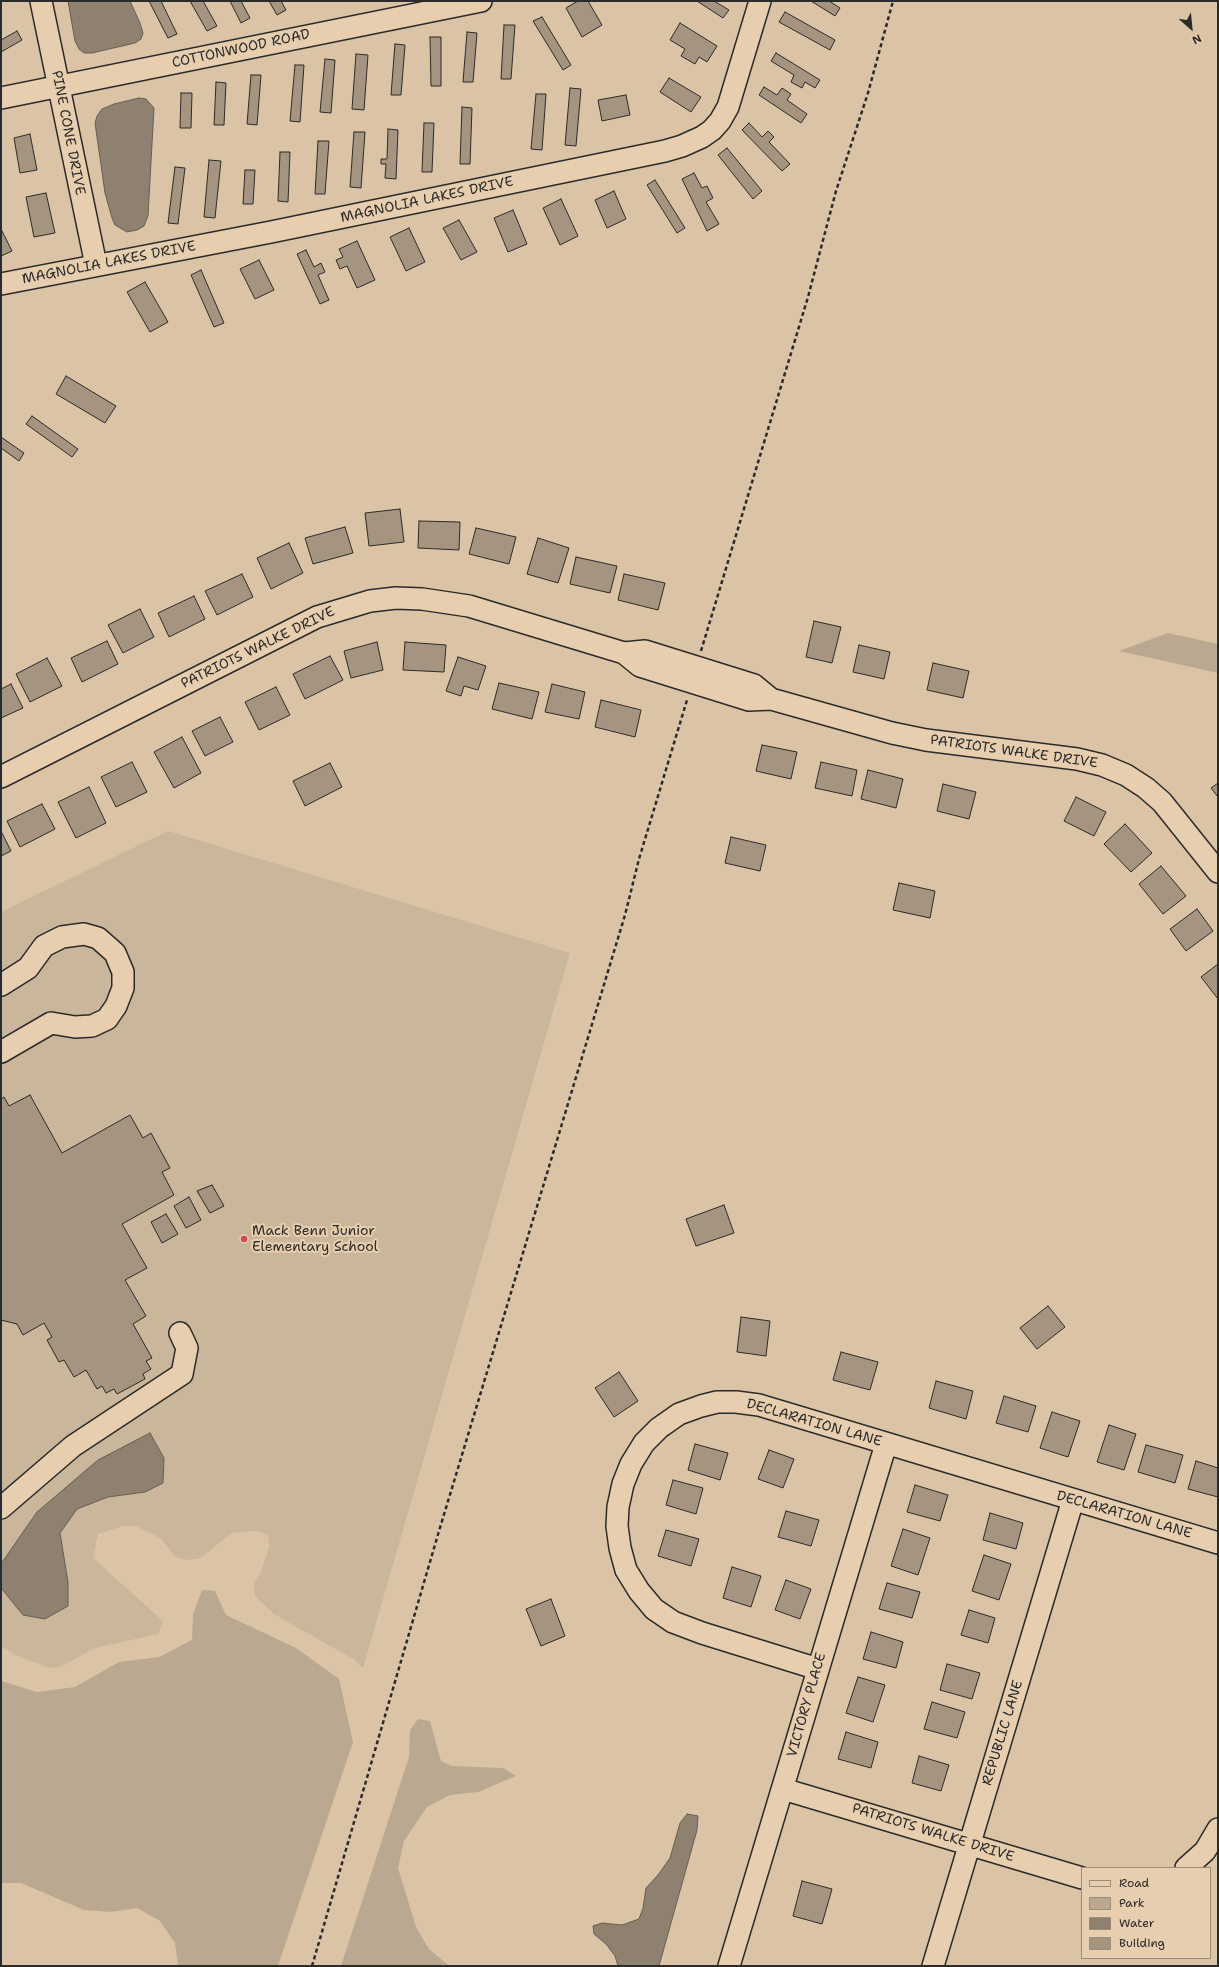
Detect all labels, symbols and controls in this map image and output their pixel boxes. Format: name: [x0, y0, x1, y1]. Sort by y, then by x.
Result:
north arrow: [1171, 8, 1211, 48]
street label: COTTONWOOD ROAD: [170, 26, 312, 72]
text: N: [1189, 30, 1204, 48]
street label: PINE CONE DRIVE: [48, 69, 88, 197]
street label: MAGNOLIA LAKES DRIVE: [339, 173, 515, 227]
street label: MAGNOLIA LAKES DRIVE: [21, 238, 197, 288]
street label: PATRIOTS WALKE DRIVE: [178, 603, 338, 693]
street label: PATRIOTS WALKE DRIVE: [929, 732, 1099, 772]
place label: Mack Benn Junior Elementary School: [252, 1223, 378, 1256]
marker: Mack Benn Junior Elementary School: [239, 1234, 249, 1244]
street label: DECLARATION LANE: [744, 1396, 884, 1450]
street label: DECLARATION LANE: [1054, 1488, 1194, 1542]
street label: VICTORY PLACE: [784, 1651, 830, 1759]
street label: REPUBLIC LANE: [979, 1678, 1027, 1788]
street label: PATRIOTS WALKE DRIVE: [850, 1800, 1016, 1866]
legend: [1081, 1867, 1211, 1959]
text: Road: [1119, 1875, 1149, 1891]
text: Park: [1119, 1895, 1145, 1911]
text: Water: [1119, 1915, 1154, 1931]
text: Building: [1119, 1935, 1165, 1951]

